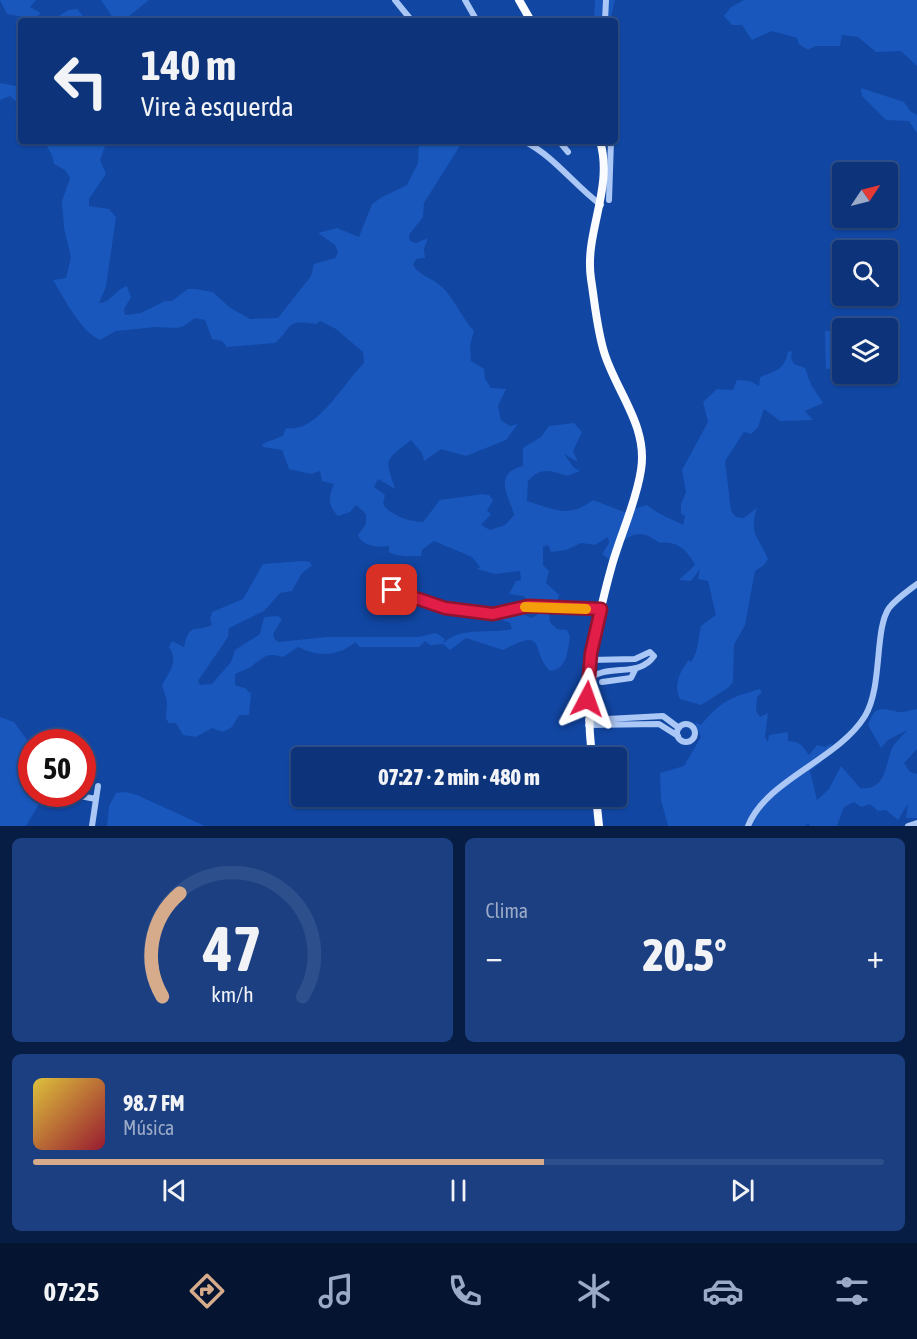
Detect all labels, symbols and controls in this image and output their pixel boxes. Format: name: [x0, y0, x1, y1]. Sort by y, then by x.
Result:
text: 140 m: [141, 41, 236, 89]
icon: left: [42, 42, 120, 120]
text: Vire à esquerda: [141, 91, 294, 122]
north arrow: [832, 162, 898, 228]
map controls: [832, 162, 898, 384]
button: search: [832, 240, 898, 306]
button: layers: [832, 318, 898, 384]
pin: [366, 564, 417, 615]
icon: arrive: [375, 573, 408, 606]
position arrow: [555, 667, 619, 731]
speed limit sign: 50: [18, 729, 96, 807]
text: 07:27 · 2 min · 480 m: [378, 764, 540, 790]
text: Clima: [486, 899, 528, 922]
text: 47: [202, 913, 262, 984]
text: 20.5°: [643, 929, 727, 981]
text: −: [486, 937, 503, 975]
text: +: [867, 937, 884, 975]
text: km/h: [211, 982, 254, 1007]
text: 98.7 FM: [123, 1090, 185, 1116]
text: Música: [123, 1116, 174, 1139]
icon: previous: [158, 1174, 191, 1207]
icon: pause: [442, 1174, 475, 1207]
icon: next: [726, 1174, 759, 1207]
icon: directions: [186, 1270, 228, 1312]
icon: music: [315, 1270, 357, 1312]
icon: phone: [444, 1270, 486, 1312]
icon: climate: [573, 1270, 615, 1312]
icon: car: [702, 1270, 744, 1312]
icon: filters: [831, 1270, 873, 1312]
text: 07:25: [44, 1276, 99, 1307]

